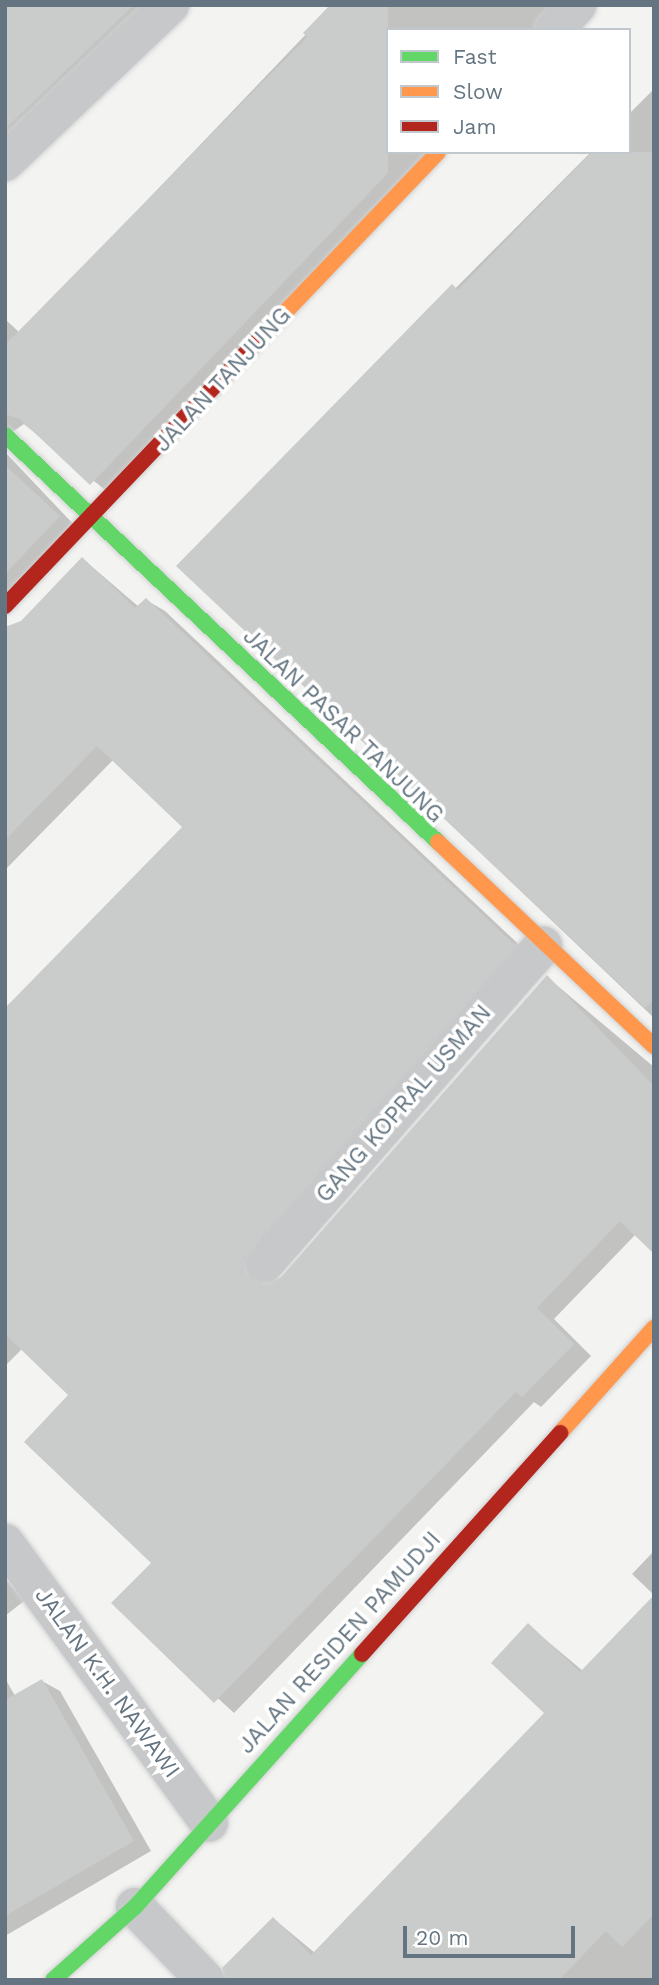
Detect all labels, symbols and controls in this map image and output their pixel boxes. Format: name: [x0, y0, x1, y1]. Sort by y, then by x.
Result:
legend: [386, 28, 631, 154]
text: Fast: [453, 44, 497, 69]
text: Slow: [453, 79, 503, 104]
text: Jam: [453, 114, 496, 139]
street label: JALAN TANJUNG: [149, 302, 297, 458]
street label: JALAN PASAR TANJUNG: [237, 623, 449, 829]
street label: GANG KOPRAL USMAN: [310, 999, 498, 1209]
street label: JALAN RESIDEN PAMUDJI: [233, 1526, 447, 1760]
street label: JALAN K.H. NAWAWI: [29, 1582, 185, 1784]
scale bar: [407, 1912, 578, 1956]
text: 20 m: [416, 1925, 468, 1950]

